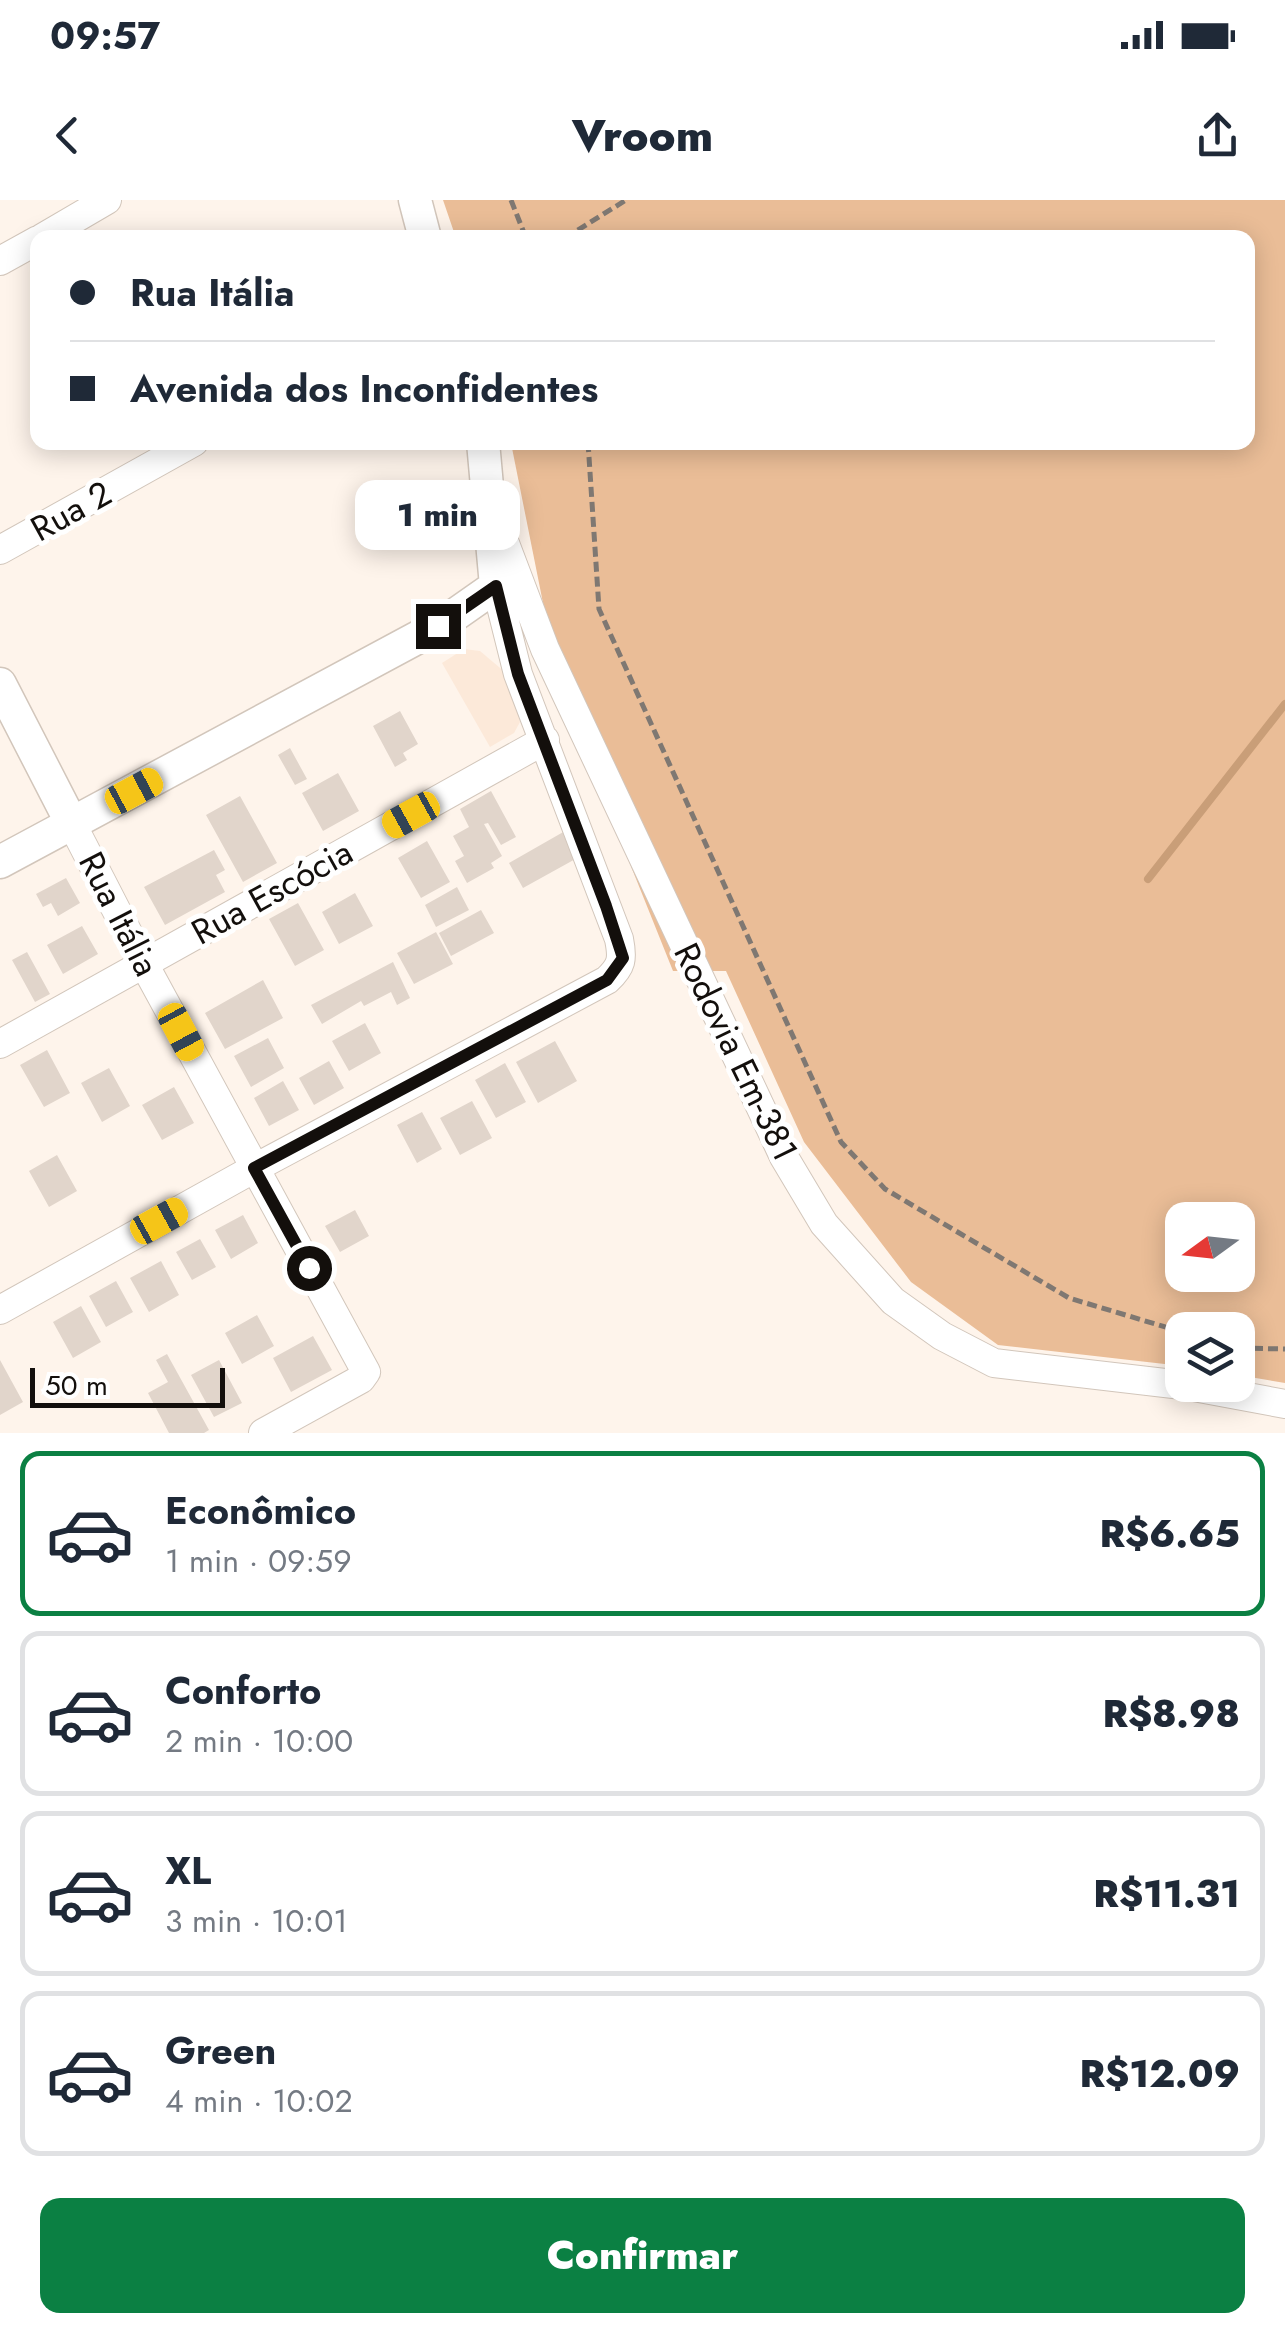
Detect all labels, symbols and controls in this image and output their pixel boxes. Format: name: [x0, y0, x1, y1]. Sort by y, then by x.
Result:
text: 09:57: [50, 8, 160, 63]
text: Vroom: [572, 103, 713, 168]
icon: back: [40, 108, 95, 163]
icon: share: [1190, 108, 1245, 163]
text: Rua Itália: [130, 265, 294, 320]
text: Avenida dos Inconfidentes: [130, 361, 598, 416]
street label: Rua 2: [22, 468, 120, 554]
callout: 1 min: [356, 481, 520, 551]
text: 1 min: [397, 492, 478, 538]
route end: [416, 604, 461, 649]
car: [100, 764, 168, 818]
car: [377, 787, 445, 843]
street label: Rua Escócia: [182, 827, 362, 957]
street label: Rua Itália: [66, 843, 172, 985]
street label: Rodovia Em-381: [662, 935, 810, 1169]
car: [154, 998, 208, 1066]
car: [125, 1193, 193, 1249]
north arrow: [1165, 1202, 1255, 1292]
map controls: [1165, 1202, 1255, 1402]
route start: [287, 1246, 332, 1291]
button: layers: [1165, 1312, 1255, 1402]
scale bar: [30, 1363, 225, 1408]
text: 50 m: [45, 1365, 108, 1406]
text: Econômico: [165, 1483, 356, 1538]
icon: car: [45, 1489, 135, 1579]
text: R$6.65: [1099, 1506, 1240, 1561]
text: 1 min · 09:59: [165, 1538, 352, 1584]
text: Conforto: [165, 1663, 322, 1718]
icon: car: [45, 1669, 135, 1759]
text: R$8.98: [1102, 1686, 1240, 1741]
text: 2 min · 10:00: [165, 1718, 353, 1764]
text: XL: [165, 1843, 211, 1898]
icon: car: [45, 1849, 135, 1939]
text: R$11.31: [1093, 1866, 1240, 1921]
text: 3 min · 10:01: [165, 1898, 348, 1944]
text: Green: [165, 2023, 276, 2078]
icon: car: [45, 2029, 135, 2119]
text: R$12.09: [1080, 2046, 1240, 2101]
text: 4 min · 10:02: [165, 2078, 353, 2124]
button: Confirmar: [40, 2198, 1245, 2313]

